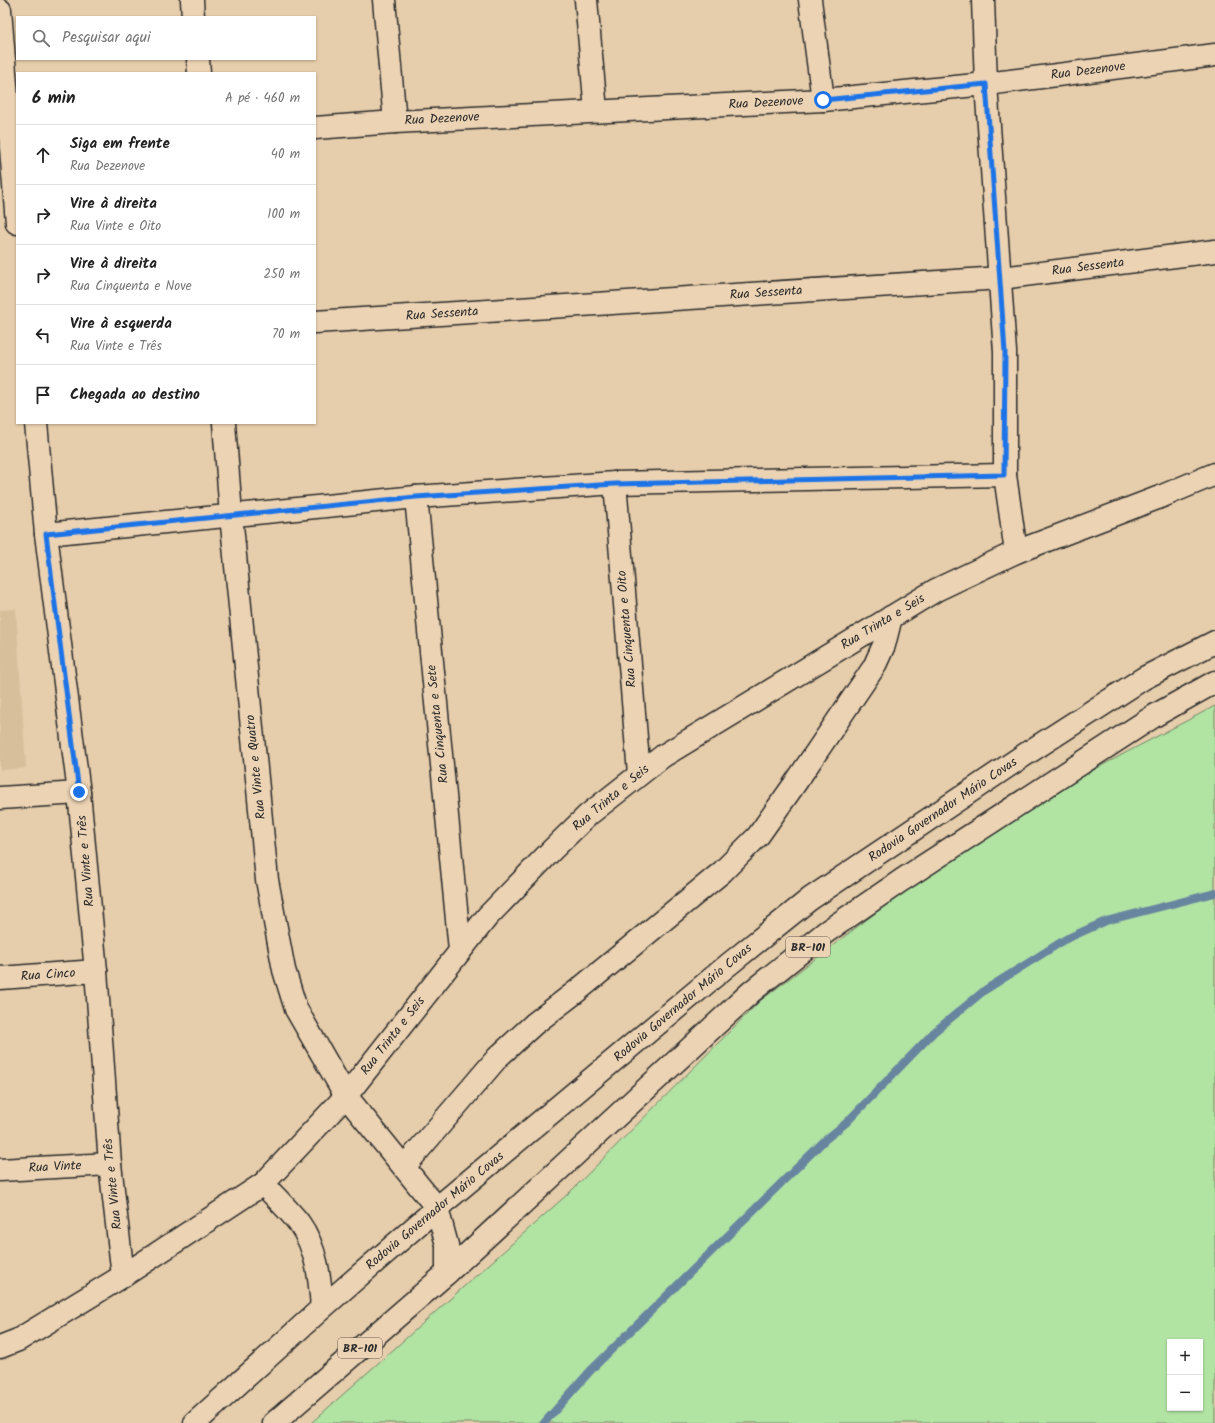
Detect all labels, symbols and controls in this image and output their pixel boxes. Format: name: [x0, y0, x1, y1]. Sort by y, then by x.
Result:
search box: [16, 16, 316, 60]
text: Pesquisar aqui: [62, 26, 151, 50]
icon: search: [30, 27, 52, 49]
street label: Rua Dezenove: [1049, 56, 1127, 86]
text: 6 min: [32, 85, 76, 112]
text: A pé · 460 m: [225, 88, 300, 109]
street label: Rua Dezenove: [728, 91, 804, 115]
route start: [814, 91, 832, 109]
street label: Rua Dezenove: [404, 107, 480, 131]
text: Siga em frente: [70, 132, 170, 156]
icon: ahead: [32, 144, 54, 166]
text: 40 m: [271, 144, 300, 165]
text: Rua Dezenove: [70, 156, 145, 177]
text: Vire à direita: [70, 192, 157, 216]
icon: right: [32, 204, 54, 226]
text: 100 m: [267, 204, 300, 225]
text: Rua Vinte e Oito: [70, 216, 161, 237]
text: Vire à direita: [70, 252, 157, 276]
street label: Rua Sessenta: [1051, 252, 1125, 282]
icon: right: [32, 264, 54, 286]
text: 250 m: [263, 264, 300, 285]
text: Rua Cinquenta e Nove: [70, 276, 192, 297]
street label: Rua Sessenta: [729, 280, 803, 306]
street label: Rua Sessenta: [405, 301, 479, 327]
text: Vire à esquerda: [70, 312, 172, 336]
icon: left: [32, 324, 54, 346]
text: 70 m: [272, 324, 300, 345]
text: Rua Vinte e Três: [70, 336, 162, 357]
text: Chegada ao destino: [70, 383, 200, 407]
icon: arrive: [32, 384, 54, 406]
street label: Rua Cinquenta e Oito: [611, 569, 643, 688]
street label: Rua Trinta e Seis: [837, 588, 930, 656]
street label: Rua Cinquenta e Sete: [421, 663, 455, 784]
street label: Rua Vinte e Quatro: [240, 714, 272, 820]
street label: Rodovia Governador Mário Covas: [864, 752, 1022, 868]
street label: Rua Trinta e Seis: [568, 759, 655, 837]
route end: [70, 783, 88, 801]
street label: Rua Vinte e Três: [72, 814, 100, 908]
road number: BR-101: [786, 937, 830, 957]
street label: Rodovia Governador Mário Covas: [609, 938, 757, 1068]
street label: Rua Cinco: [20, 963, 76, 987]
street label: Rua Trinta e Seis: [355, 992, 431, 1080]
street label: Rua Vinte e Três: [98, 1137, 128, 1231]
street label: Rodovia Governador Mário Covas: [361, 1146, 509, 1276]
street label: Rua Vinte: [28, 1155, 82, 1179]
road number: BR-101: [338, 1338, 382, 1358]
map controls: [1167, 1339, 1203, 1411]
button: +: [1167, 1339, 1203, 1375]
button: −: [1167, 1375, 1203, 1411]

